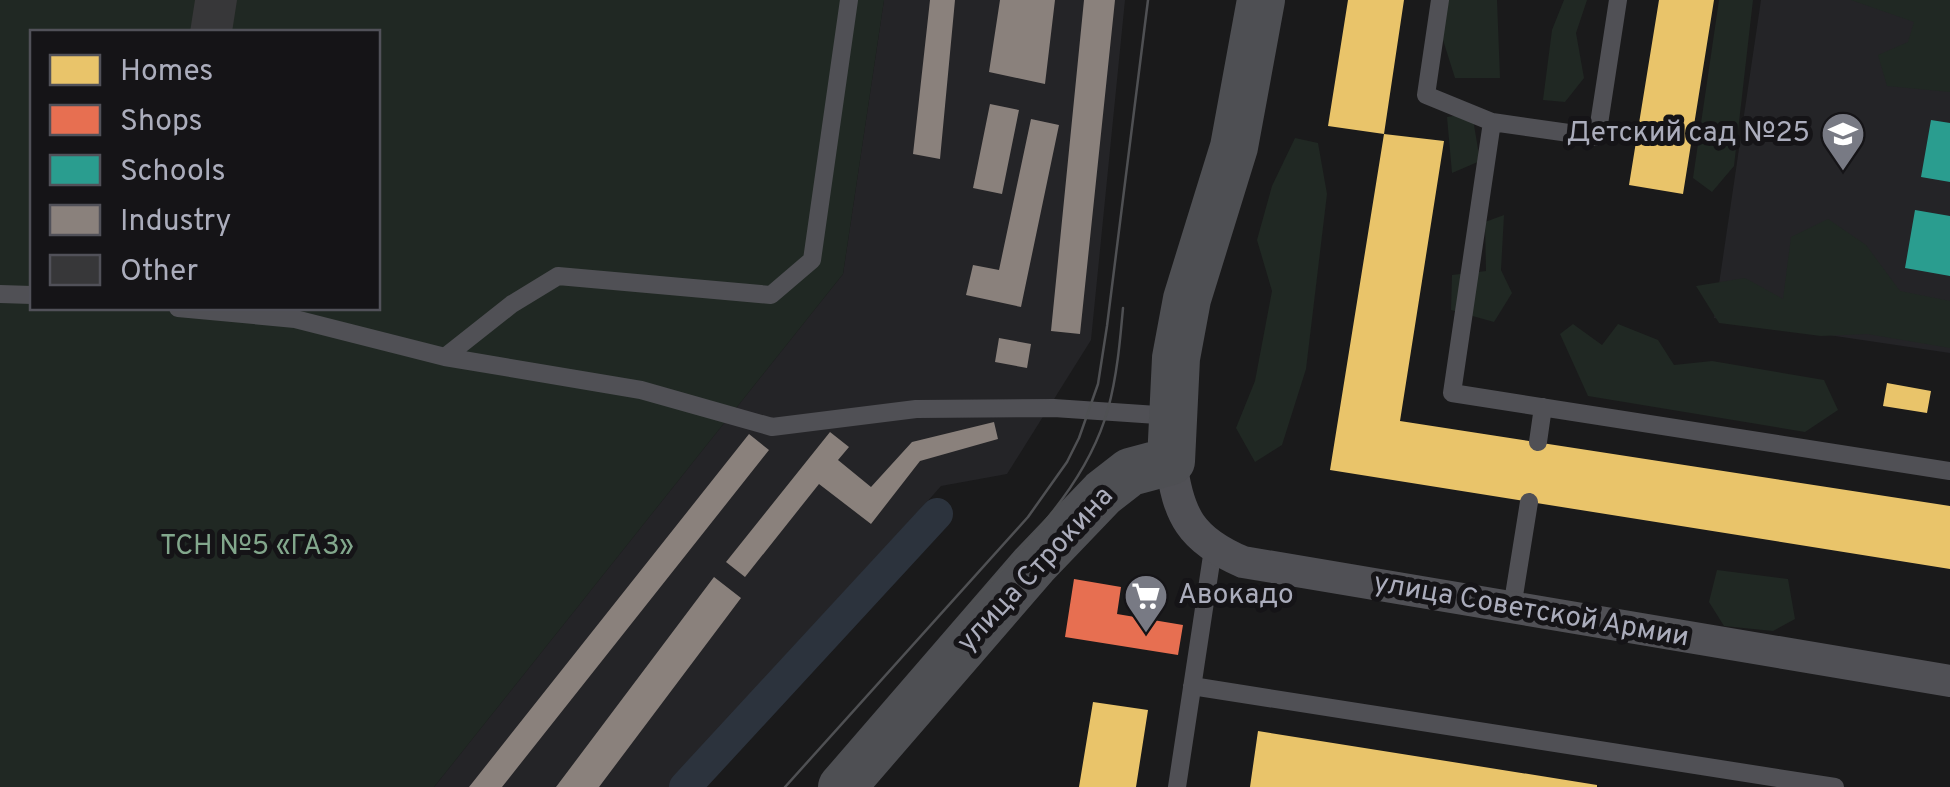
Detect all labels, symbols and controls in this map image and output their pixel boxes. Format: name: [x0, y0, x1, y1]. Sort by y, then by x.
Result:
legend: [30, 30, 380, 310]
text: Homes: [120, 54, 213, 91]
text: Shops: [120, 104, 203, 141]
school or university icon: Детский сад №25: [1820, 111, 1866, 172]
place label: Детский сад №25: [1567, 116, 1810, 152]
text: Schools: [120, 154, 226, 191]
text: Industry: [120, 204, 231, 241]
text: Other: [120, 254, 198, 291]
street label: улица Строкина: [950, 480, 1122, 660]
park label: ТСН №5 «ГАЗ»: [160, 529, 354, 565]
street label: улица Советской Армии: [1371, 566, 1691, 656]
supermarket icon: Авокадо: [1123, 573, 1169, 634]
place label: Авокадо: [1178, 578, 1294, 614]

